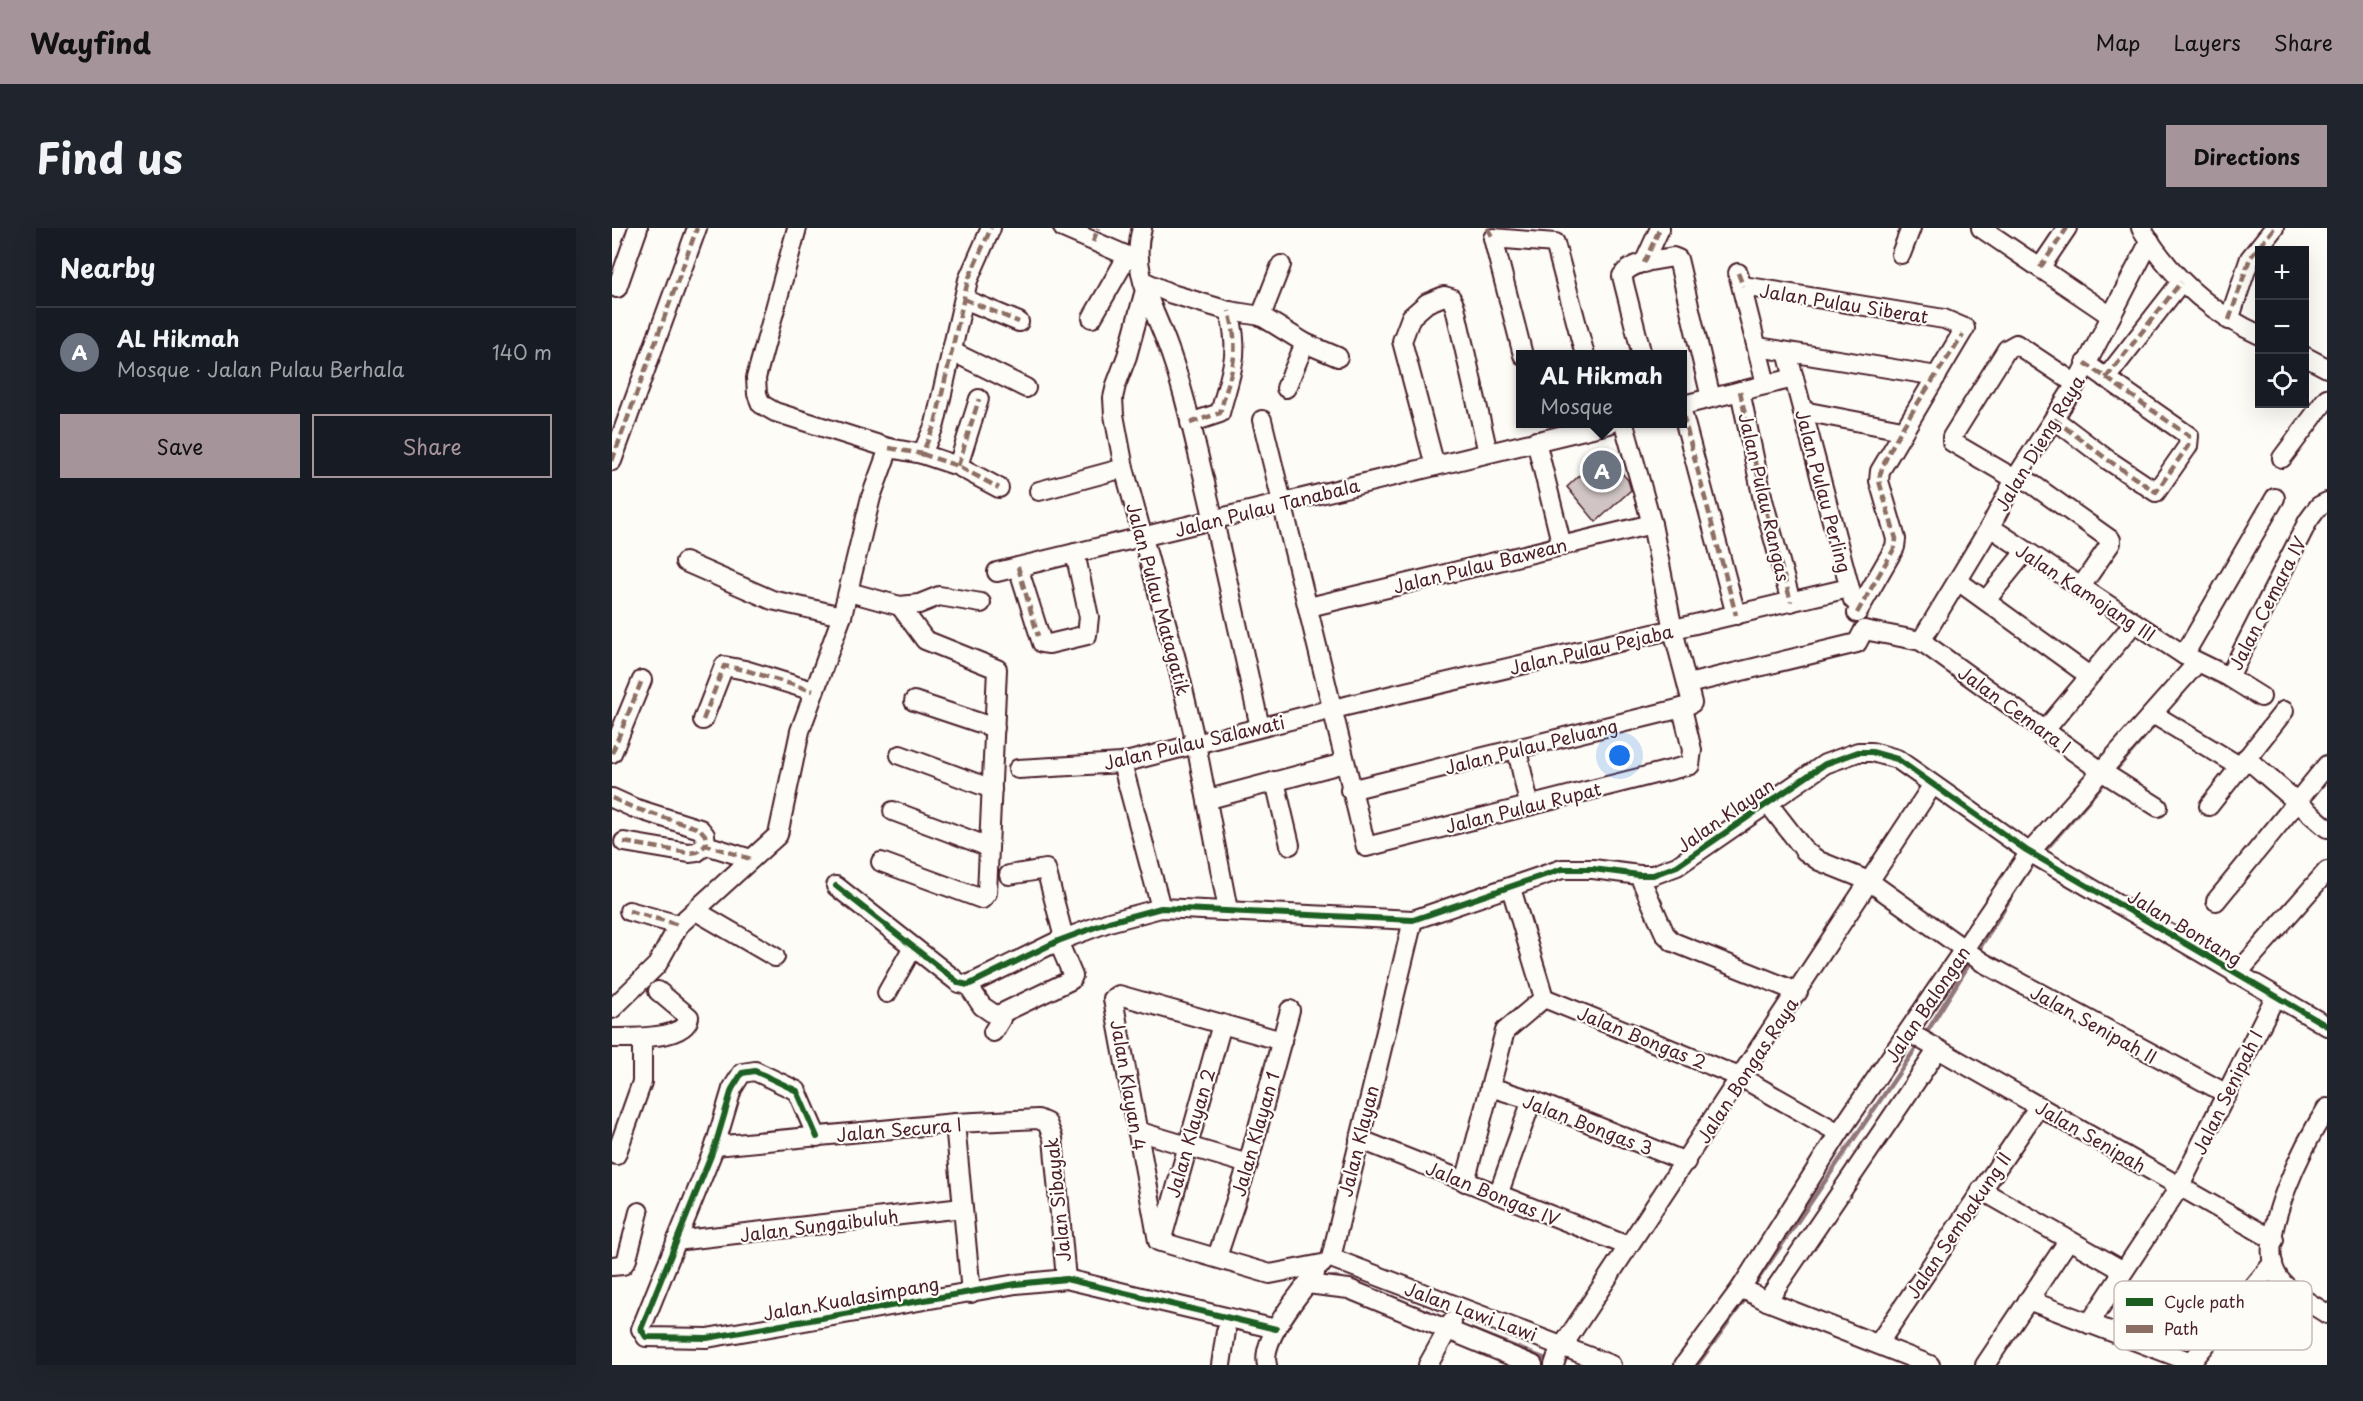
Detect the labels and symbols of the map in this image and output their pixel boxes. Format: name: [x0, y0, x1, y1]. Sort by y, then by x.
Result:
street label: Jalan Pulau Siberat: [1758, 276, 1930, 330]
street label: Jalan Dieng Raya: [1988, 369, 2091, 516]
street label: Jalan Pulau Perling: [1789, 406, 1859, 576]
street label: Jalan Pulau Rangas: [1732, 410, 1798, 584]
pin: A: [1582, 448, 1622, 492]
street label: Jalan Pulau Tanabala: [1172, 471, 1363, 543]
street label: Jalan Pulau Matagatik: [1120, 500, 1198, 698]
street label: Jalan Pulau Bawean: [1390, 530, 1570, 600]
street label: Jalan Cemara IV: [2222, 531, 2313, 675]
street label: Jalan Kamojang III: [2011, 537, 2161, 647]
street label: Jalan Pulau Pejaba: [1507, 617, 1676, 681]
street label: Jalan Cemara I: [1953, 659, 2077, 759]
street label: Jalan Pulau Salawati: [1101, 708, 1287, 776]
street label: Jalan Pulau Peluang: [1442, 711, 1620, 781]
your location: [1605, 741, 1634, 770]
street label: Jalan Klayan: [1671, 771, 1779, 859]
street label: Jalan Pulau Rupat: [1442, 775, 1604, 839]
street label: Jalan Bontang: [2123, 882, 2247, 972]
street label: Jalan Balongan: [1878, 940, 1976, 1068]
street label: Jalan Senipah II: [2026, 978, 2162, 1070]
street label: Jalan Bongas Raya: [1690, 991, 1805, 1148]
street label: Jalan Bongas 2: [1573, 999, 1711, 1075]
street label: Jalan Klayan 4: [1104, 1017, 1154, 1153]
street label: Jalan Senipah I: [2185, 1025, 2269, 1159]
street label: Jalan Klayan 2: [1159, 1065, 1221, 1201]
street label: Jalan Klayan 1: [1224, 1069, 1286, 1199]
street label: Jalan Klayan: [1331, 1082, 1385, 1200]
street label: Jalan Bongas 3: [1519, 1087, 1657, 1161]
street label: Jalan Senipah: [2031, 1093, 2151, 1179]
street label: Jalan Secura I: [835, 1110, 963, 1148]
street label: Jalan Sibayak: [1037, 1136, 1077, 1264]
street label: Jalan Sembakung II: [1899, 1146, 2017, 1304]
street label: Jalan Bongas IV: [1422, 1154, 1564, 1232]
street label: Jalan Sungaibuluh: [738, 1202, 900, 1248]
street label: Jalan Kualasimpang: [761, 1269, 941, 1327]
street label: Jalan Lawi Lawi: [1401, 1275, 1541, 1347]
legend: [2114, 1281, 2312, 1350]
text: Cycle path: [2164, 1289, 2245, 1313]
text: Path: [2164, 1316, 2199, 1340]

